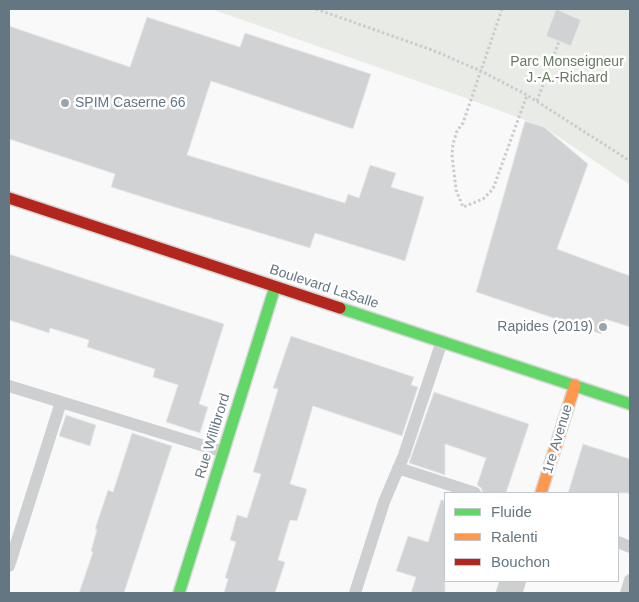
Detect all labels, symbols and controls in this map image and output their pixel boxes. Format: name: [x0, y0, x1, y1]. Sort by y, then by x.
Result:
park label: Parc Monseigneur J.-A.-Richard: [510, 54, 624, 86]
place label: SPIM Caserne 66: [75, 95, 185, 111]
marker: SPIM Caserne 66: [59, 97, 71, 109]
street label: Boulevard LaSalle: [267, 261, 381, 313]
place label: Rapides (2019): [497, 319, 593, 335]
marker: Rapides (2019): [597, 321, 609, 333]
street label: Rue Willibrord: [192, 392, 234, 480]
street label: 1re Avenue: [540, 402, 576, 476]
legend: [444, 492, 619, 582]
text: Fluide: [491, 503, 532, 520]
text: Ralenti: [491, 528, 538, 545]
text: Bouchon: [491, 553, 550, 570]

